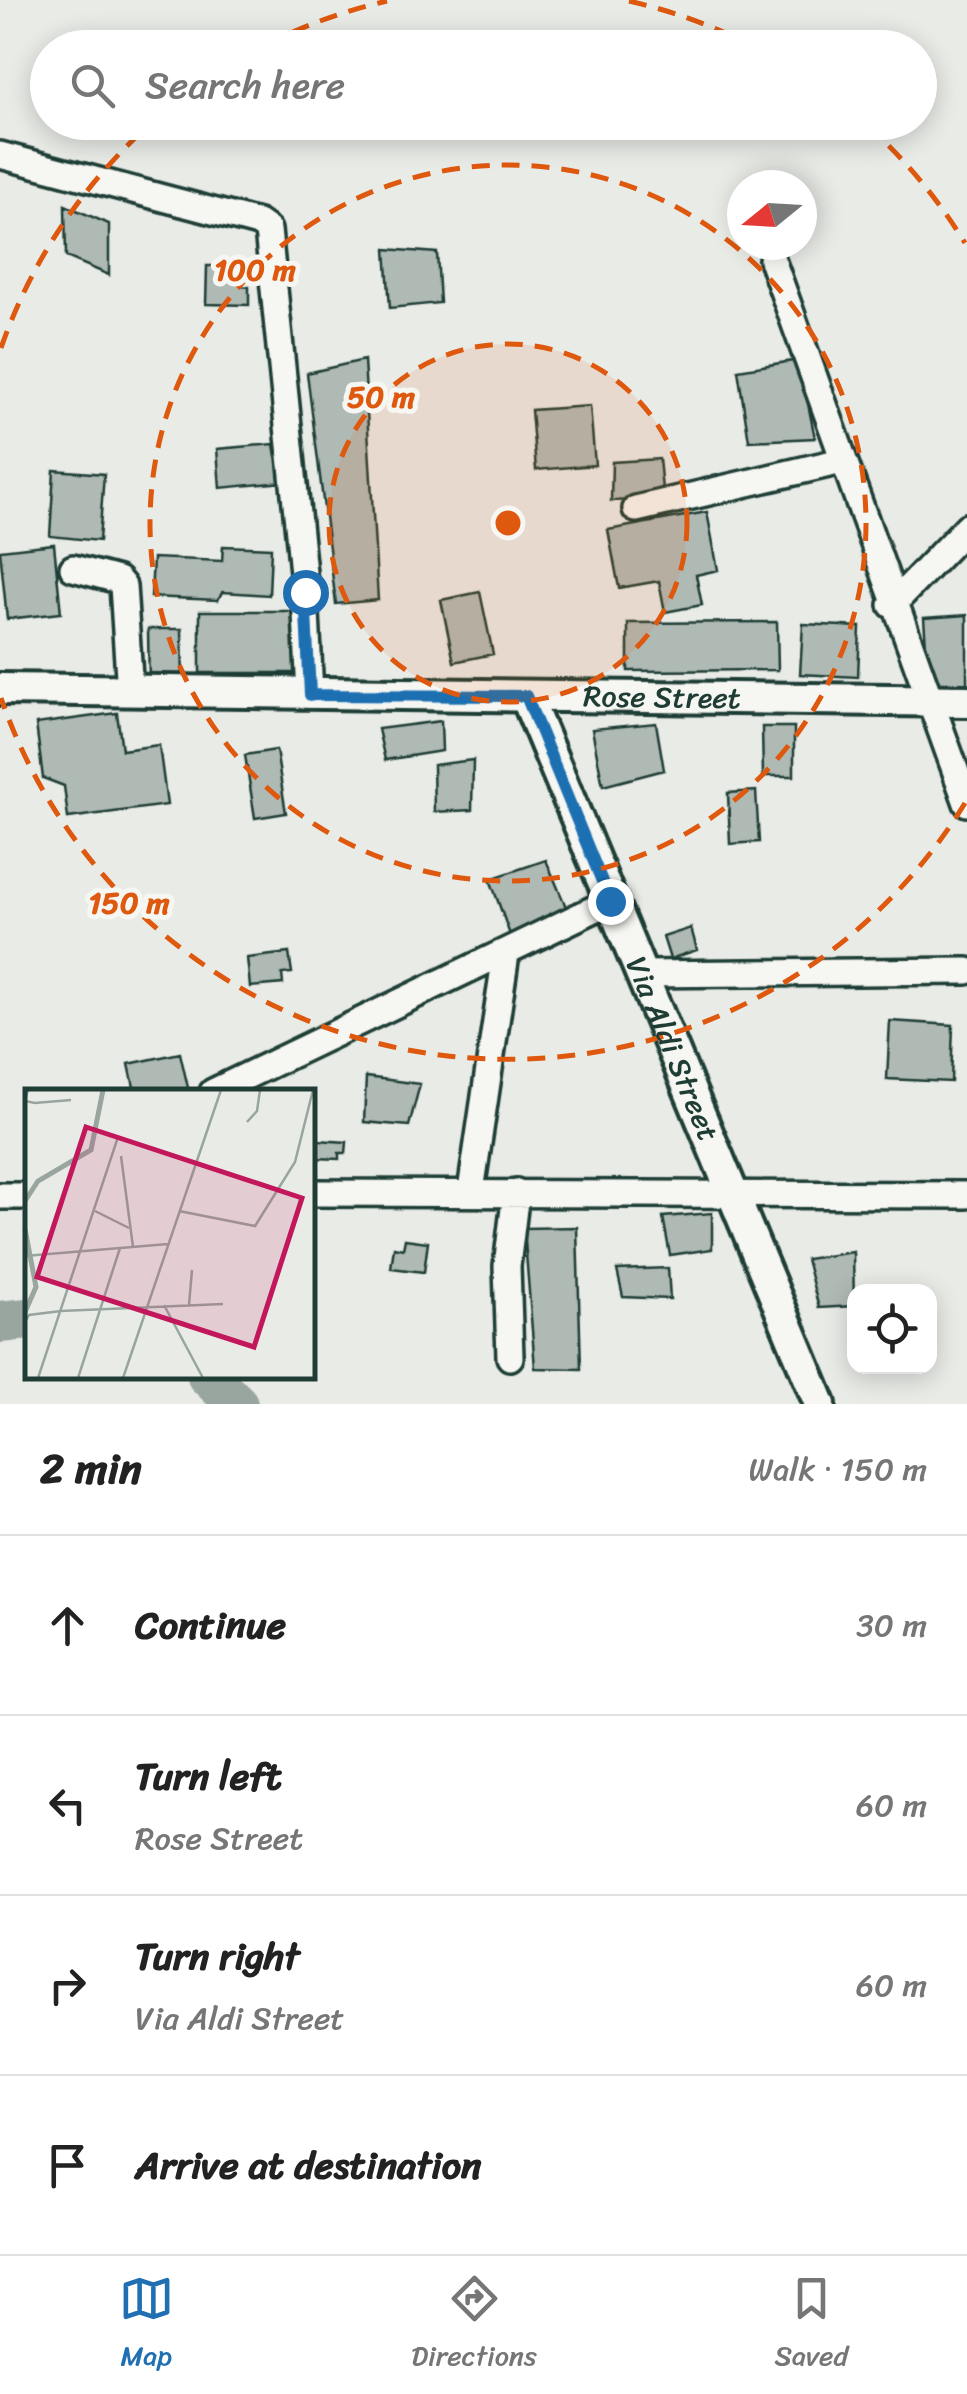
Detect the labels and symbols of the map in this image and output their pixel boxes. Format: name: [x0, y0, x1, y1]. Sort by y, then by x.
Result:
north arrow: [727, 170, 817, 260]
text: 100 m: [214, 243, 296, 297]
text: 50 m: [347, 370, 415, 424]
centre of rings: [490, 505, 526, 541]
route start: [283, 570, 329, 616]
street label: Rose Street: [583, 669, 741, 725]
text: 150 m: [89, 876, 170, 930]
route end: [588, 879, 634, 925]
street label: Via Aldi Street: [610, 948, 735, 1150]
inset map: [25, 1089, 315, 1379]

